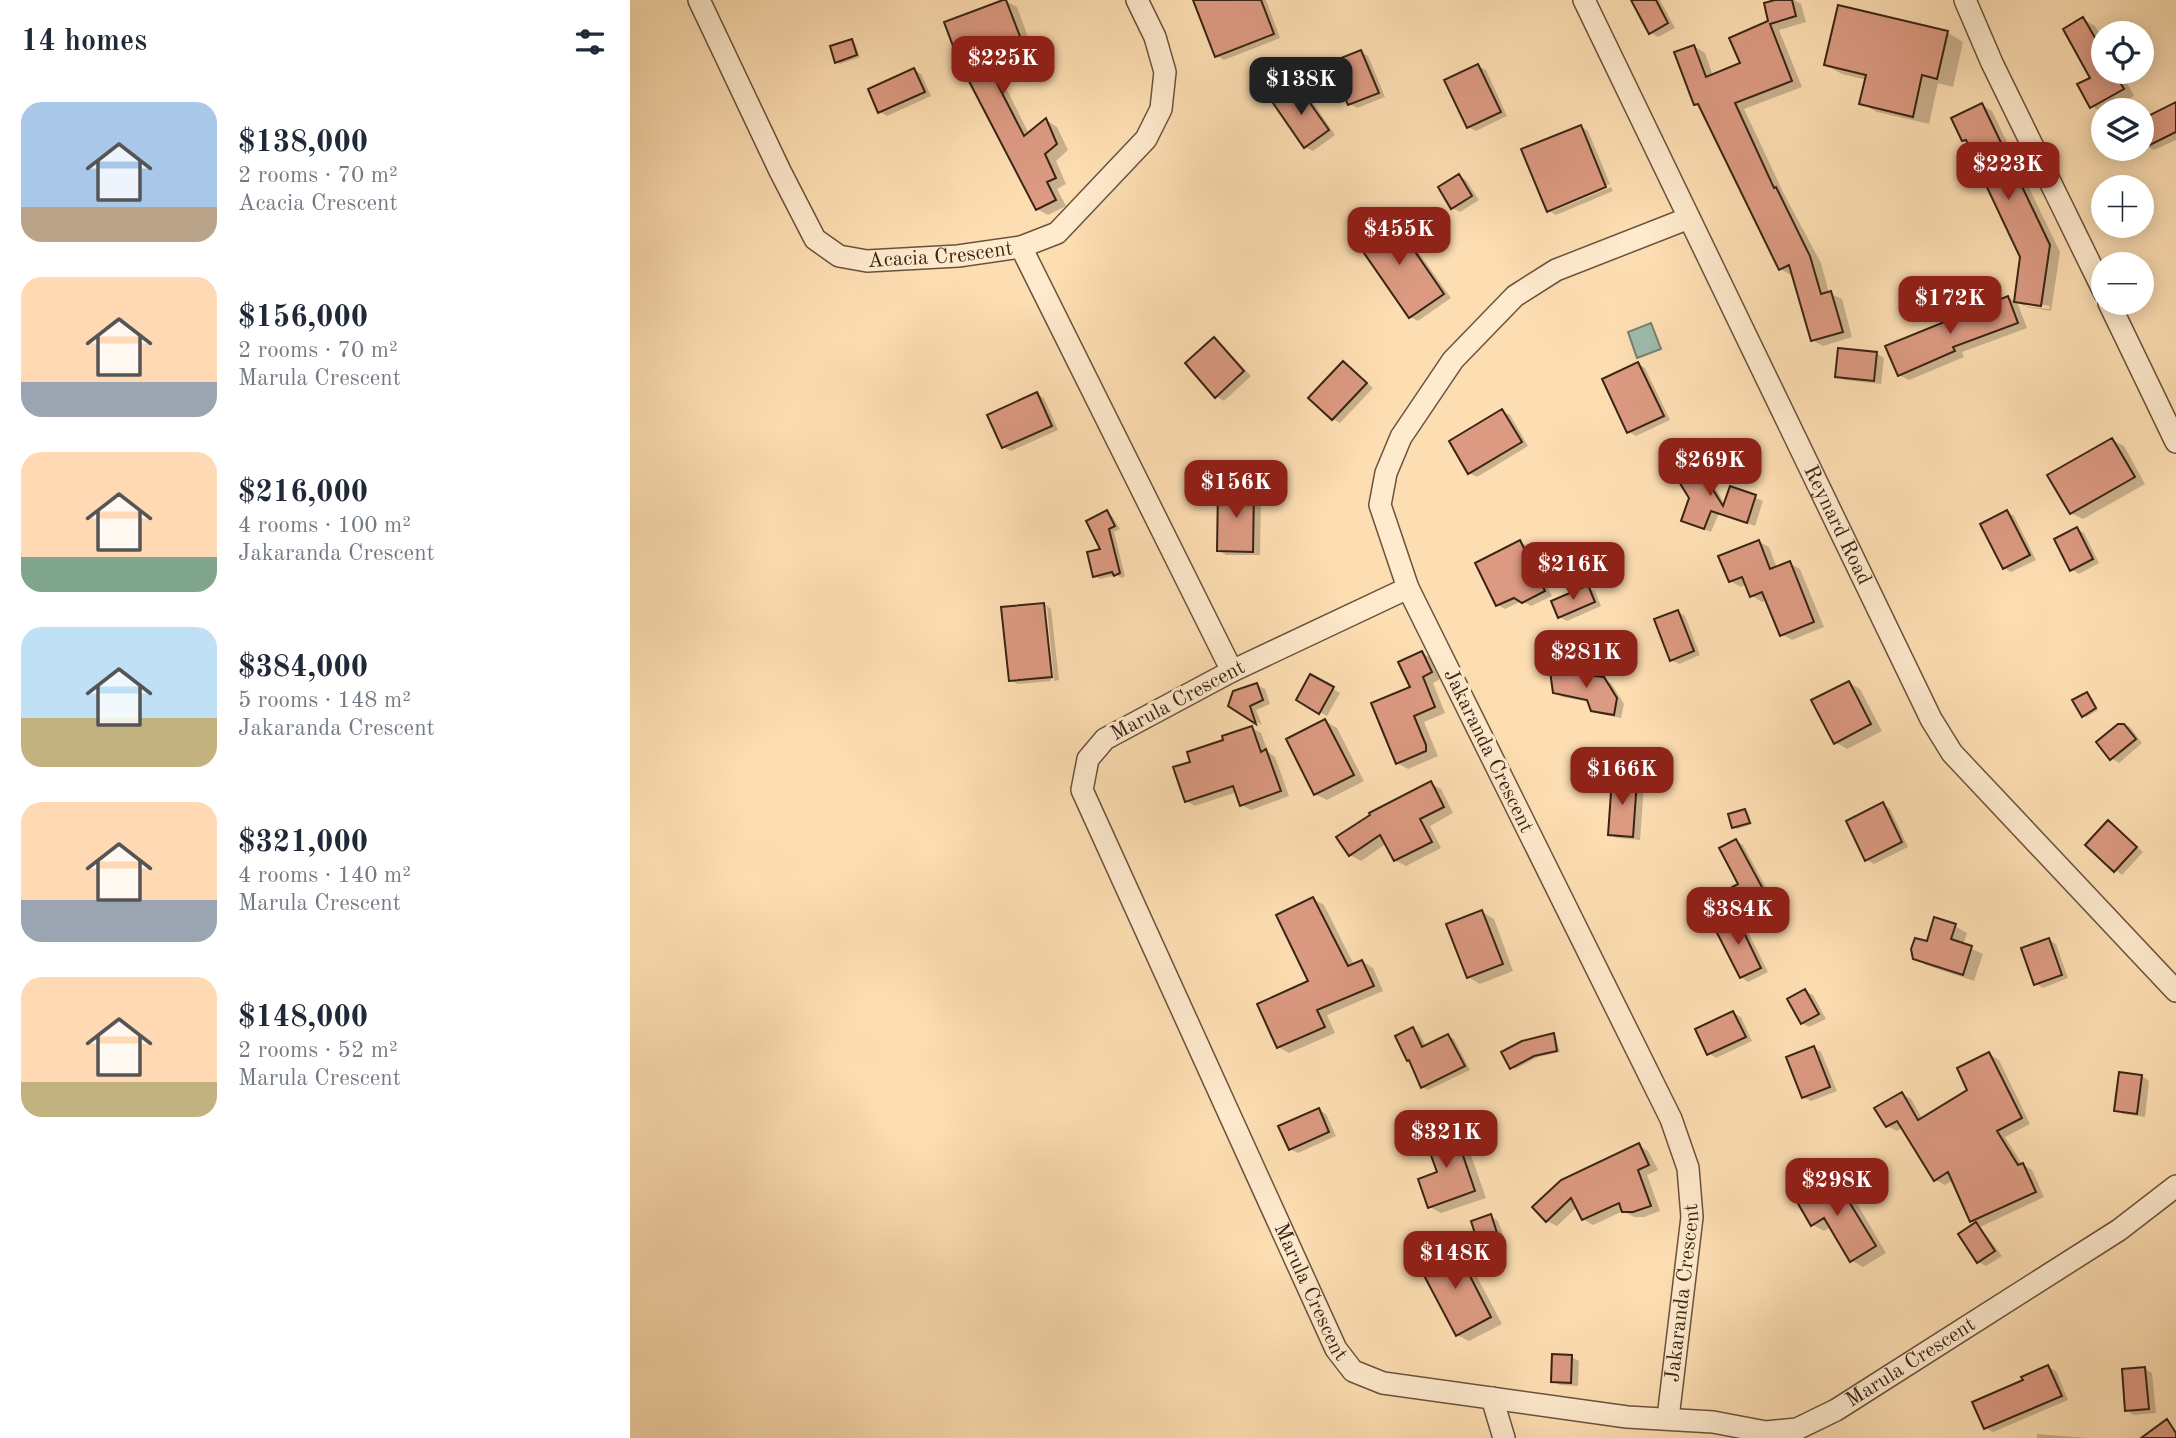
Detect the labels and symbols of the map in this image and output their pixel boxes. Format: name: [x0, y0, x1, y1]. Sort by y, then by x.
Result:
pin: $225K: [954, 36, 1052, 96]
pin: $138K: [1252, 58, 1350, 117]
pin: $223K: [1959, 142, 2057, 202]
pin: $455K: [1350, 208, 1448, 267]
street label: Acacia Crescent: [867, 238, 1014, 271]
pin: $172K: [1901, 276, 1999, 336]
pin: $269K: [1661, 438, 1759, 498]
pin: $156K: [1187, 461, 1285, 520]
street label: Reynard Road: [1800, 462, 1875, 588]
pin: $216K: [1524, 542, 1622, 602]
pin: $281K: [1537, 630, 1635, 690]
street label: Marula Crescent: [1107, 657, 1249, 745]
street label: Jakaranda Crescent: [1439, 666, 1537, 836]
pin: $166K: [1573, 748, 1671, 807]
pin: $384K: [1689, 888, 1787, 947]
pin: $321K: [1397, 1110, 1495, 1170]
pin: $298K: [1788, 1158, 1886, 1218]
street label: Jakaranda Crescent: [1662, 1203, 1703, 1383]
street label: Marula Crescent: [1270, 1220, 1352, 1365]
pin: $148K: [1406, 1232, 1504, 1291]
street label: Marula Crescent: [1842, 1314, 1979, 1411]

